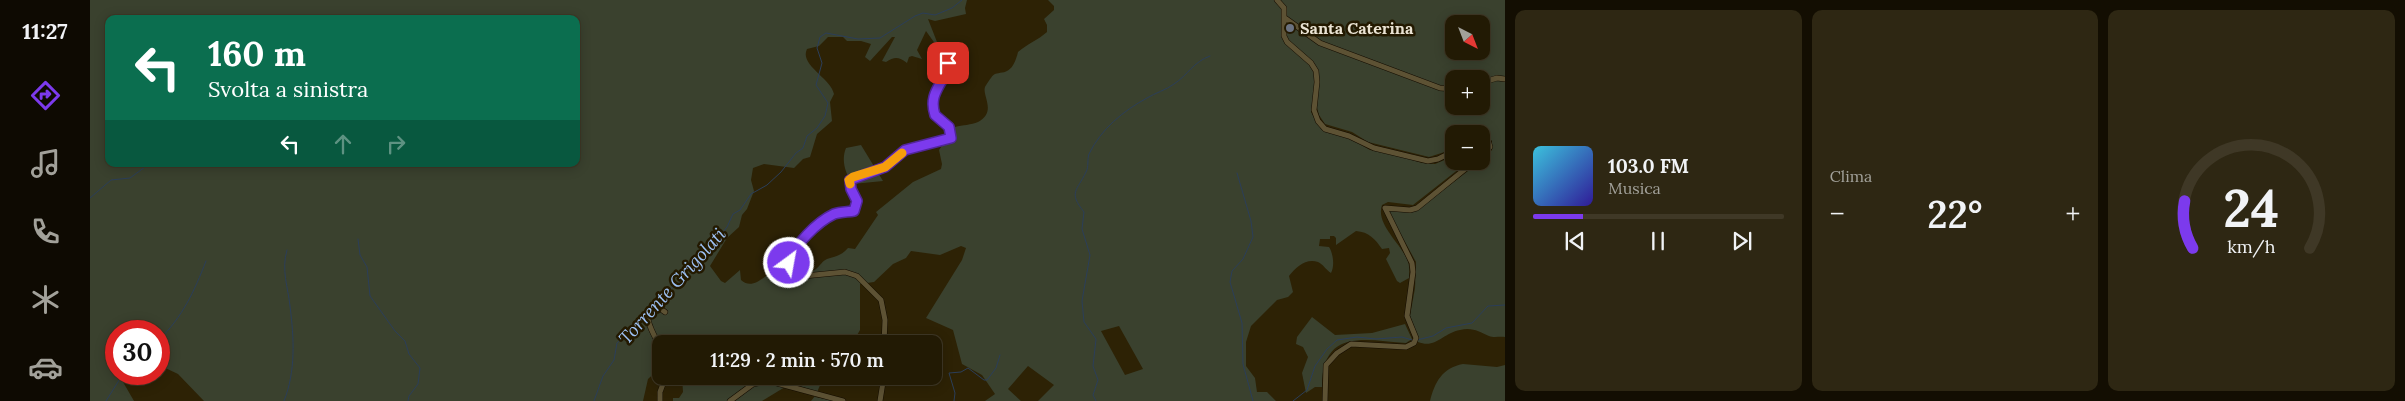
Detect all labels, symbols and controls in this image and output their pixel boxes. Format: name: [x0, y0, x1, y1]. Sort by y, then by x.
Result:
north arrow: [1445, 15, 1490, 60]
map controls: [1445, 15, 1490, 170]
text: 11:27: [22, 17, 68, 45]
place label: Santa Caterina: [1300, 18, 1414, 38]
marker: Santa Caterina: [1284, 22, 1296, 34]
text: 160 m: [208, 31, 306, 76]
icon: left: [125, 35, 190, 100]
pin: [927, 42, 969, 84]
icon: arrive: [934, 49, 962, 77]
button: +: [1445, 70, 1490, 115]
text: Svolta a sinistra: [208, 75, 368, 103]
icon: directions: [28, 78, 63, 113]
button: −: [1445, 125, 1490, 170]
icon: left: [276, 130, 304, 158]
icon: ahead: [329, 130, 357, 158]
icon: right: [382, 130, 410, 158]
icon: music: [28, 146, 63, 181]
text: 103.0 FM: [1608, 154, 1689, 178]
text: Clima: [1830, 166, 1872, 186]
text: 24: [2224, 175, 2280, 241]
text: Musica: [1608, 178, 1661, 198]
text: 22°: [1927, 190, 1983, 238]
text: −: [1830, 196, 1845, 232]
text: +: [2065, 196, 2080, 232]
icon: phone: [28, 214, 63, 249]
water label: Torrente Grigolati: [614, 223, 731, 349]
icon: previous: [1561, 227, 1589, 255]
icon: pause: [1644, 227, 1672, 255]
icon: next: [1728, 227, 1756, 255]
text: km/h: [2228, 235, 2276, 258]
position arrow: [762, 236, 814, 288]
icon: climate: [28, 282, 63, 317]
speed limit sign: 30: [105, 320, 170, 385]
text: 11:29 · 2 min · 570 m: [710, 348, 884, 372]
icon: car: [28, 350, 63, 385]

